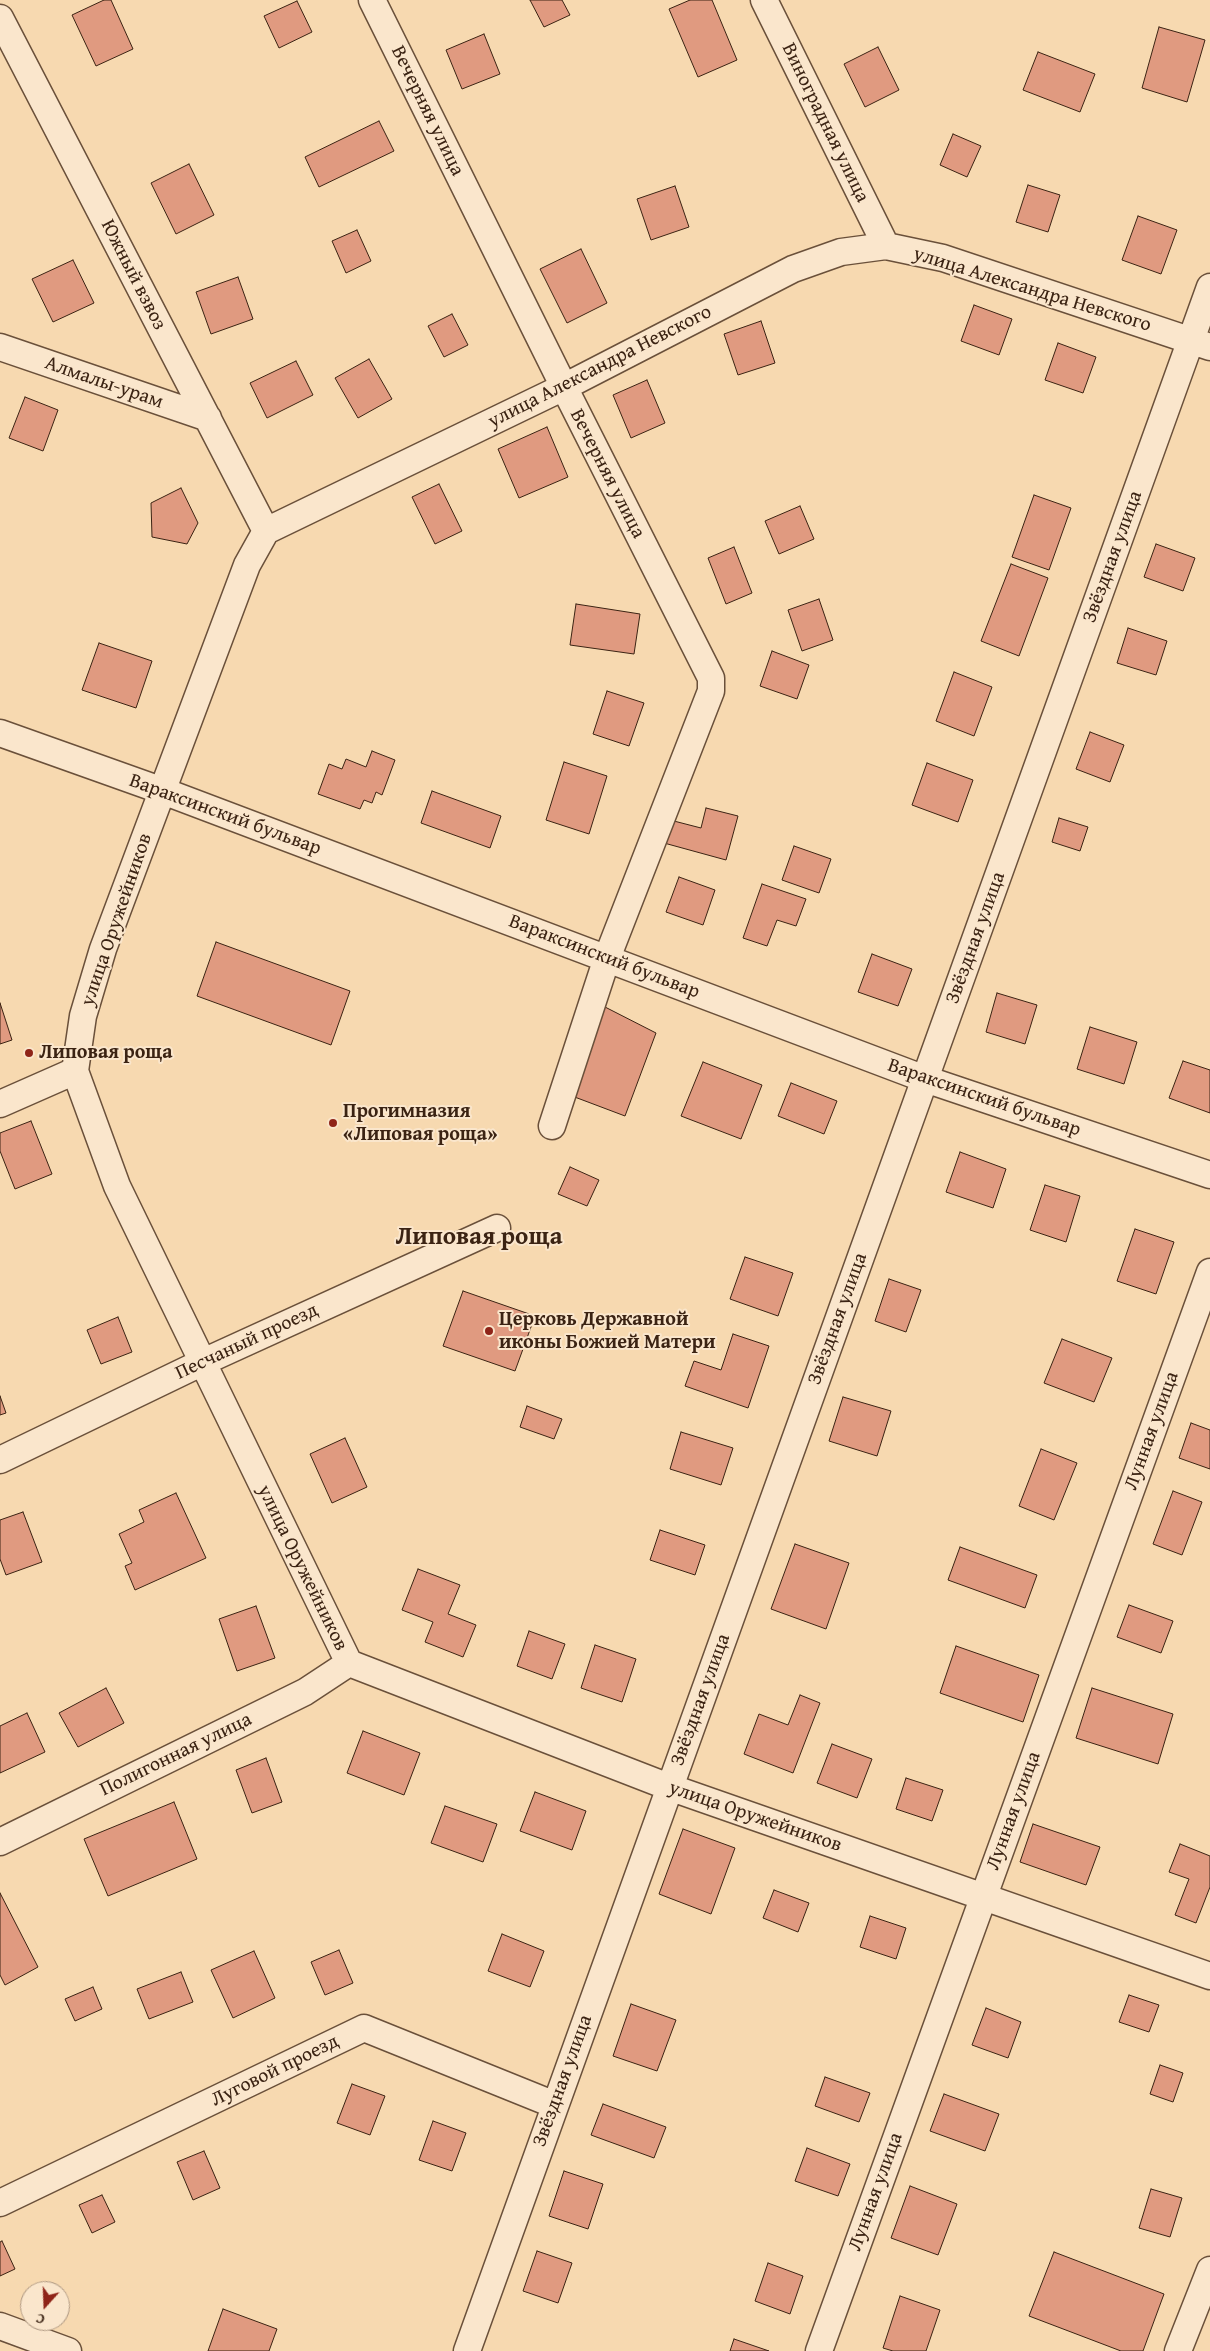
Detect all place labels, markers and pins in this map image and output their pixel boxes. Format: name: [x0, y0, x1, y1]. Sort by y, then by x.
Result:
place label: Липовая роща: [39, 1041, 173, 1065]
marker: Липовая роща: [23, 1047, 35, 1059]
place label: Прогимназия «Липовая роща»: [343, 1100, 498, 1147]
marker: Прогимназия «Липовая роща»: [327, 1117, 339, 1129]
place label: Церковь Державной иконы Божией Матери: [499, 1308, 716, 1355]
marker: Церковь Державной иконы Божией Матери: [483, 1325, 495, 1337]

